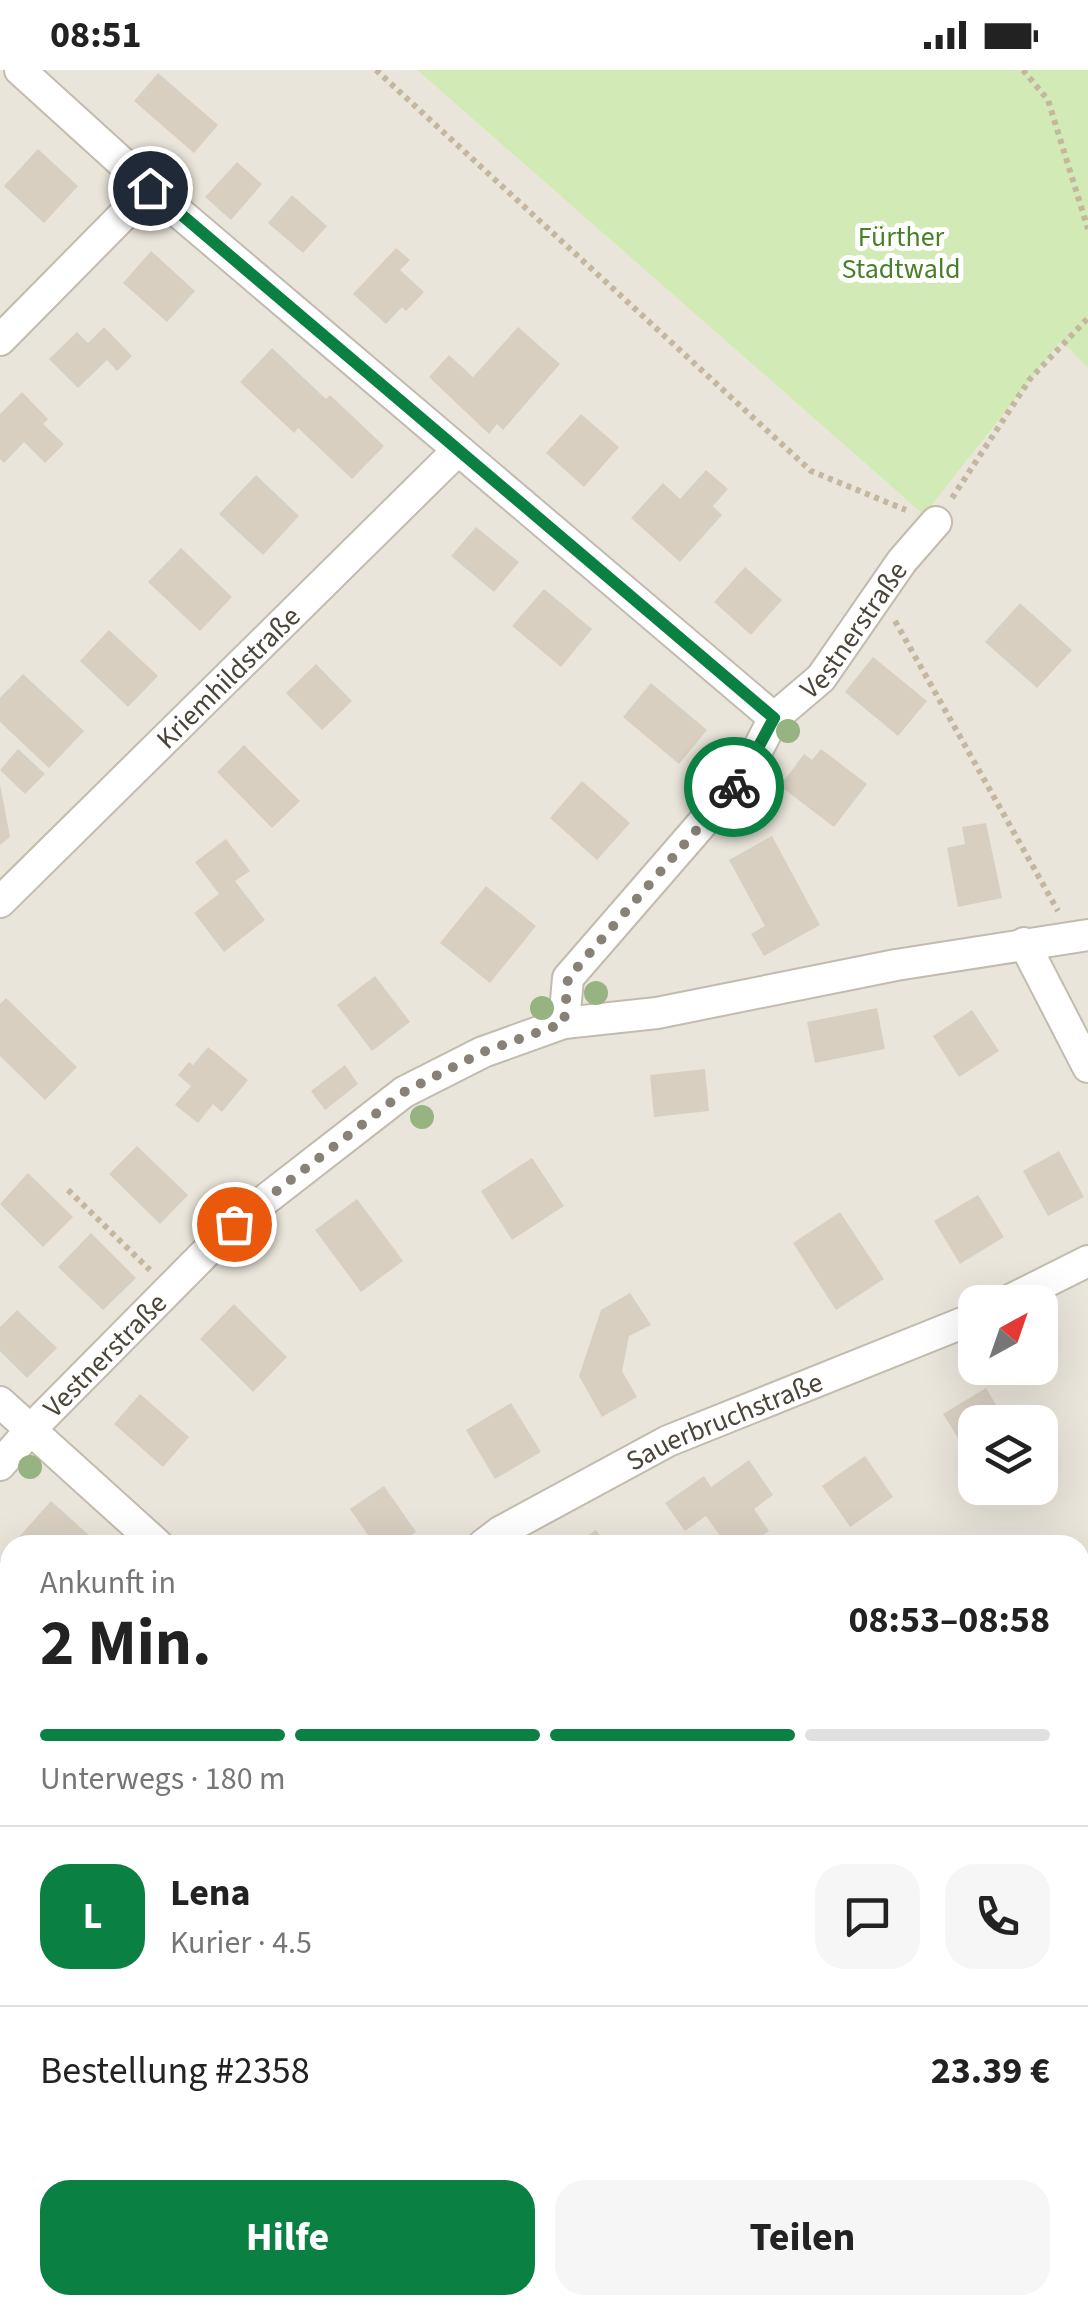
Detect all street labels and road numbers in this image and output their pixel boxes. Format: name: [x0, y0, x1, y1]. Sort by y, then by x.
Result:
street label: Vestnerstraße: [791, 553, 917, 709]
street label: Kriemhildstraße: [147, 597, 310, 758]
street label: Vestnerstraße: [34, 1284, 176, 1427]
street label: Sauerbruchstraße: [619, 1362, 829, 1481]

